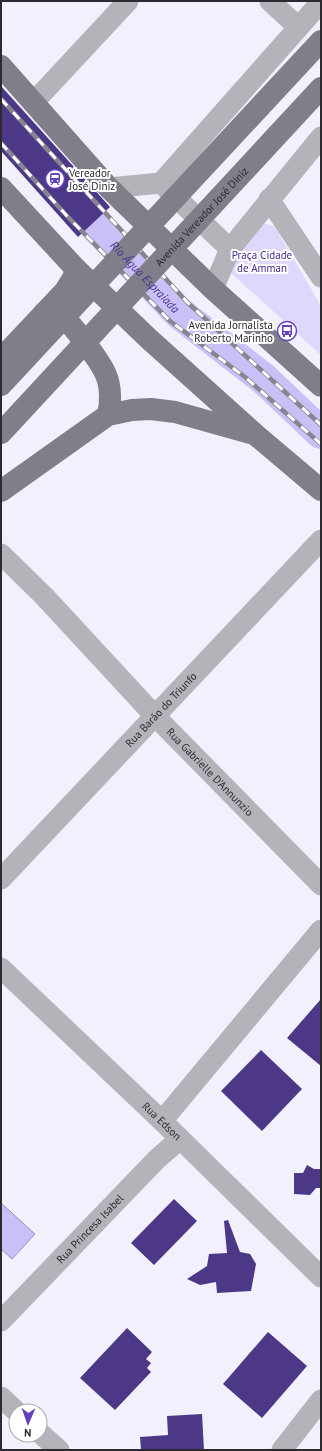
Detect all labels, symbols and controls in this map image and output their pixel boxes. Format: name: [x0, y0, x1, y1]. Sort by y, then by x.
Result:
street label: Avenida Vereador José Diniz: [152, 164, 251, 269]
place label: Vereador José Diniz: [68, 166, 115, 193]
station icon: Vereador José Diniz: [44, 168, 66, 190]
water label: Rio Água Espraiada: [107, 238, 183, 316]
park label: Praça Cidade de Amman: [232, 248, 293, 275]
place label: Avenida Jornalista Roberto Marinho: [189, 318, 273, 345]
bus stop icon: Avenida Jornalista Roberto Marinho: [276, 320, 298, 342]
street label: Rua Barão do Triunfo: [122, 669, 200, 750]
street label: Rua Gabrielle D'Annunzio: [164, 725, 256, 819]
street label: Rua Edson: [139, 1099, 184, 1143]
street label: Rua Princesa Isabel: [53, 1191, 127, 1266]
north arrow: [8, 1403, 48, 1443]
text: N: [24, 1426, 32, 1440]

